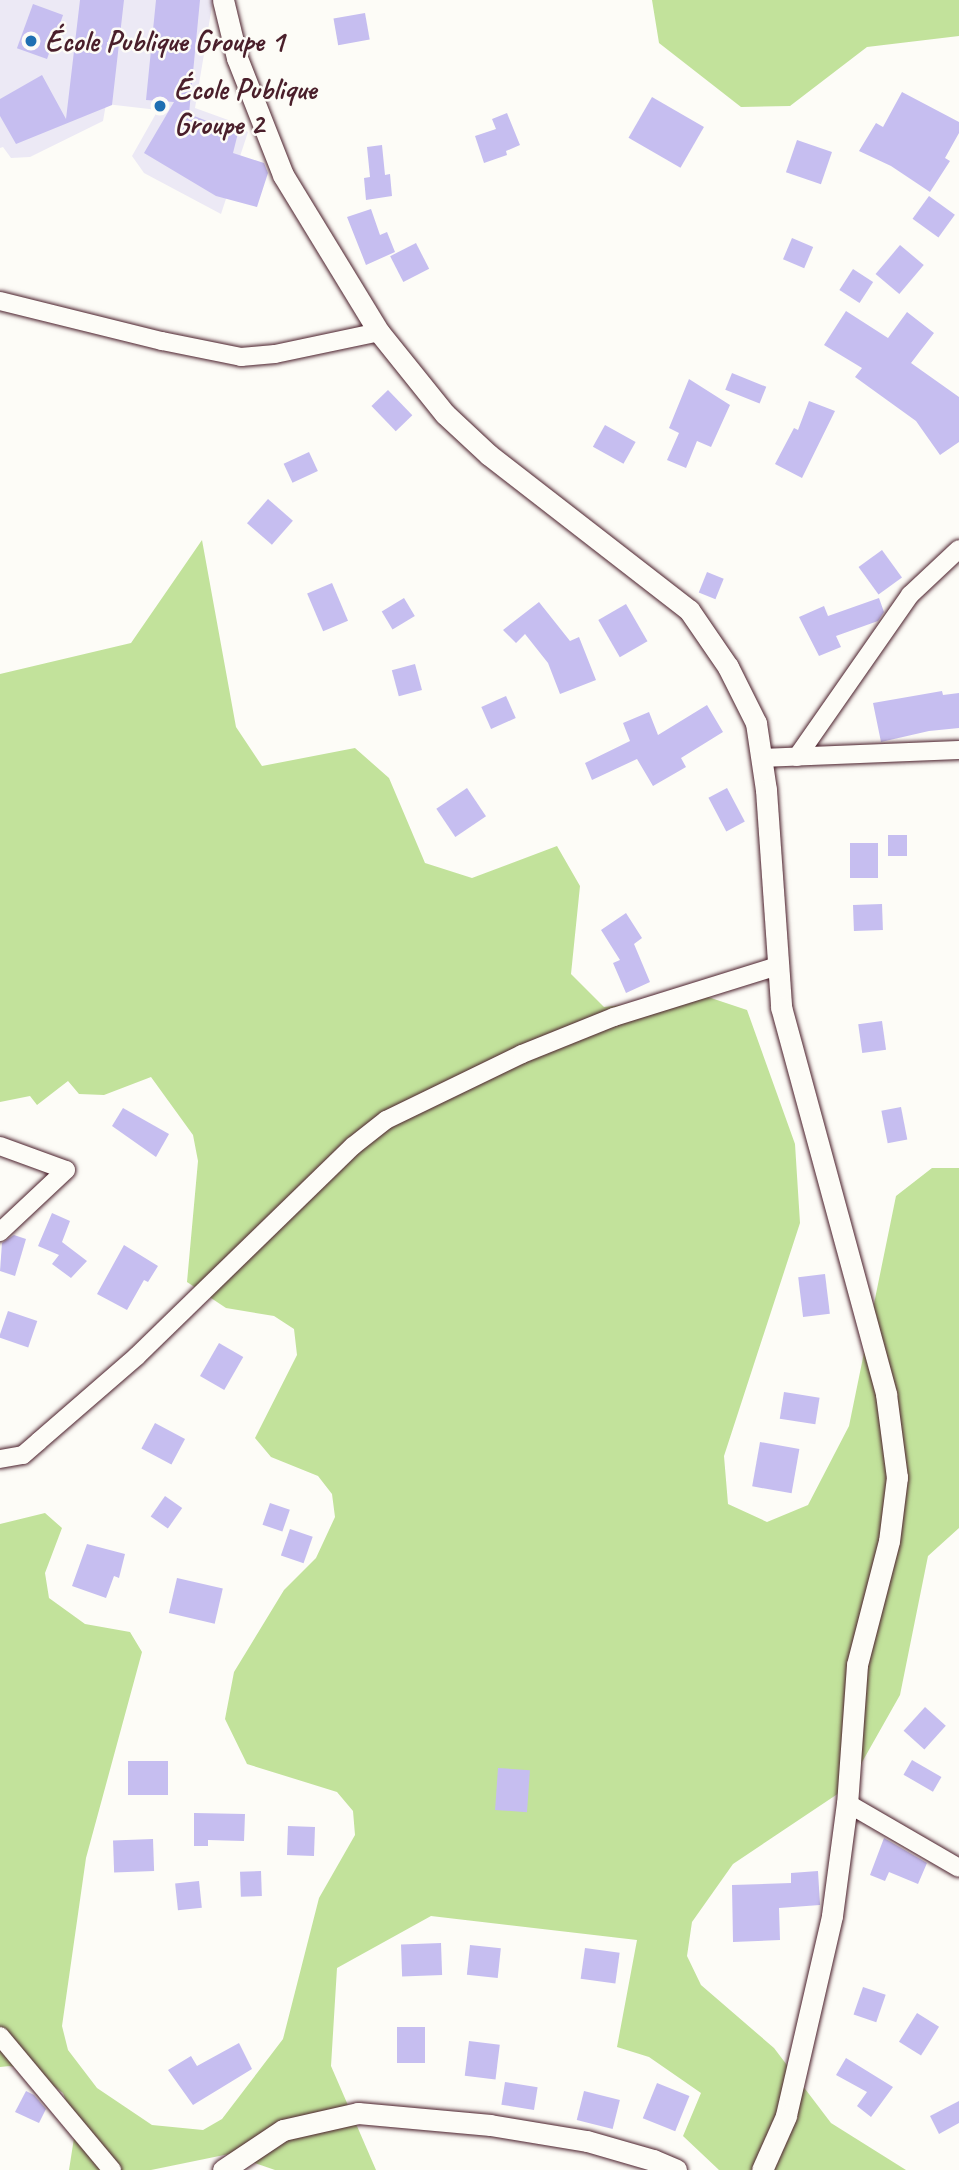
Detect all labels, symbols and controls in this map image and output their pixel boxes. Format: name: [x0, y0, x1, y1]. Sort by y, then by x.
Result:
place label: École Publique Groupe 1: [45, 23, 284, 59]
marker: École Publique Groupe 1: [23, 33, 39, 49]
place label: École Publique Groupe 2: [174, 71, 316, 141]
marker: École Publique Groupe 2: [152, 98, 168, 114]

